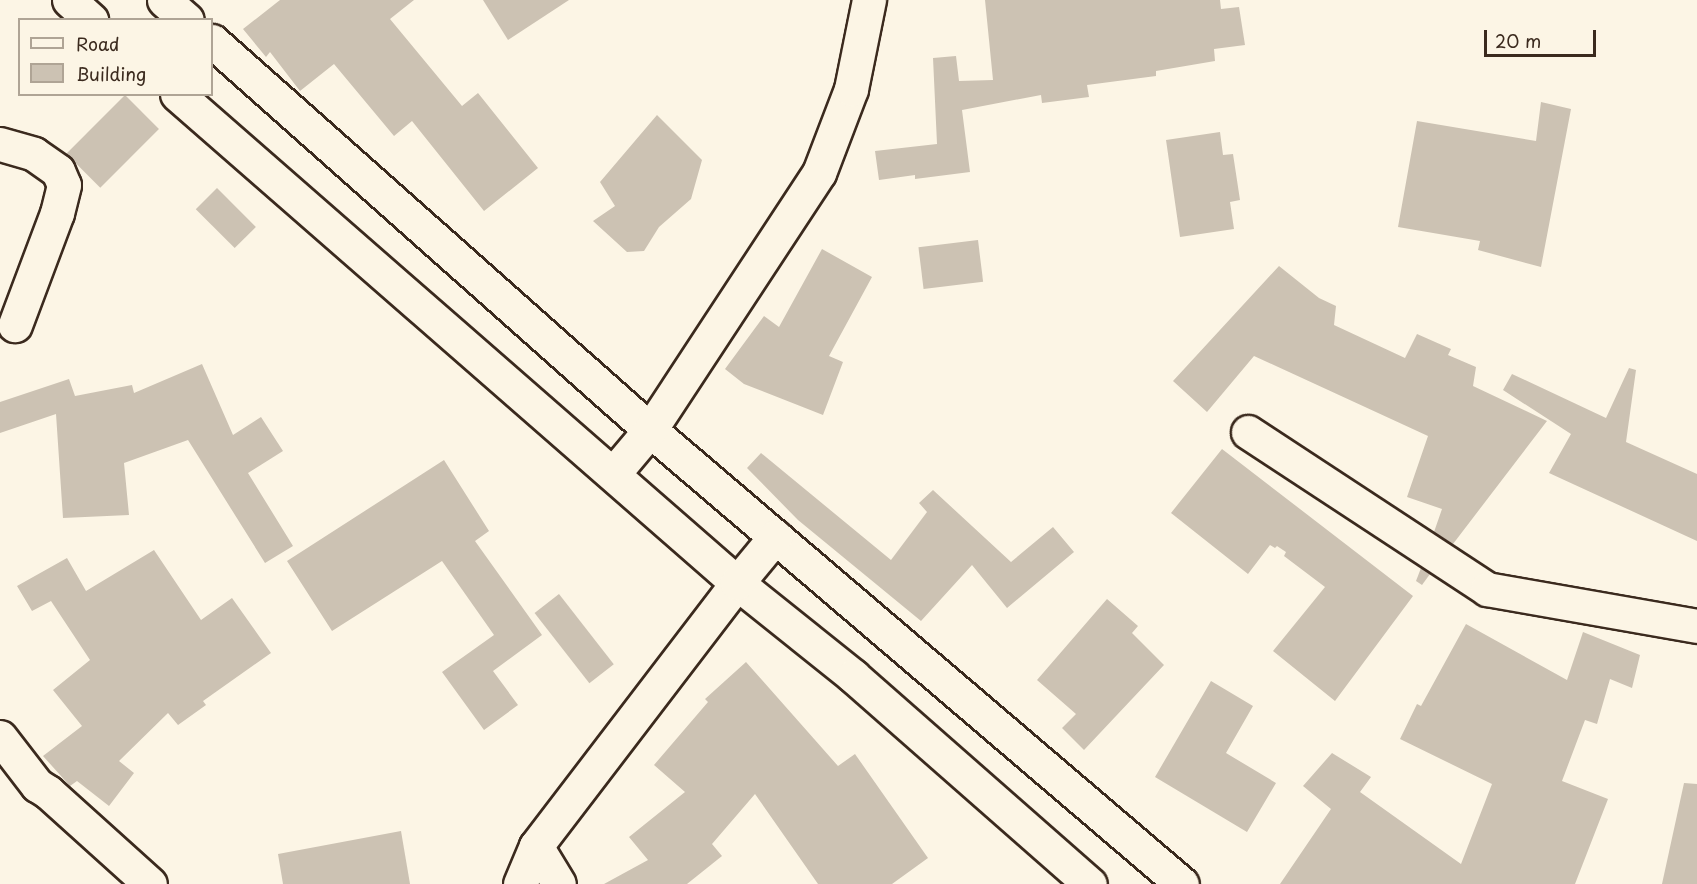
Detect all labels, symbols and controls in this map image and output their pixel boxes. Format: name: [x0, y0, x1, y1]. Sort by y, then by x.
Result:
legend: [18, 18, 213, 96]
scale bar: [1487, 18, 1600, 56]
text: 20 m: [1495, 27, 1541, 54]
text: Road: [76, 30, 120, 57]
text: Building: [76, 60, 146, 87]

